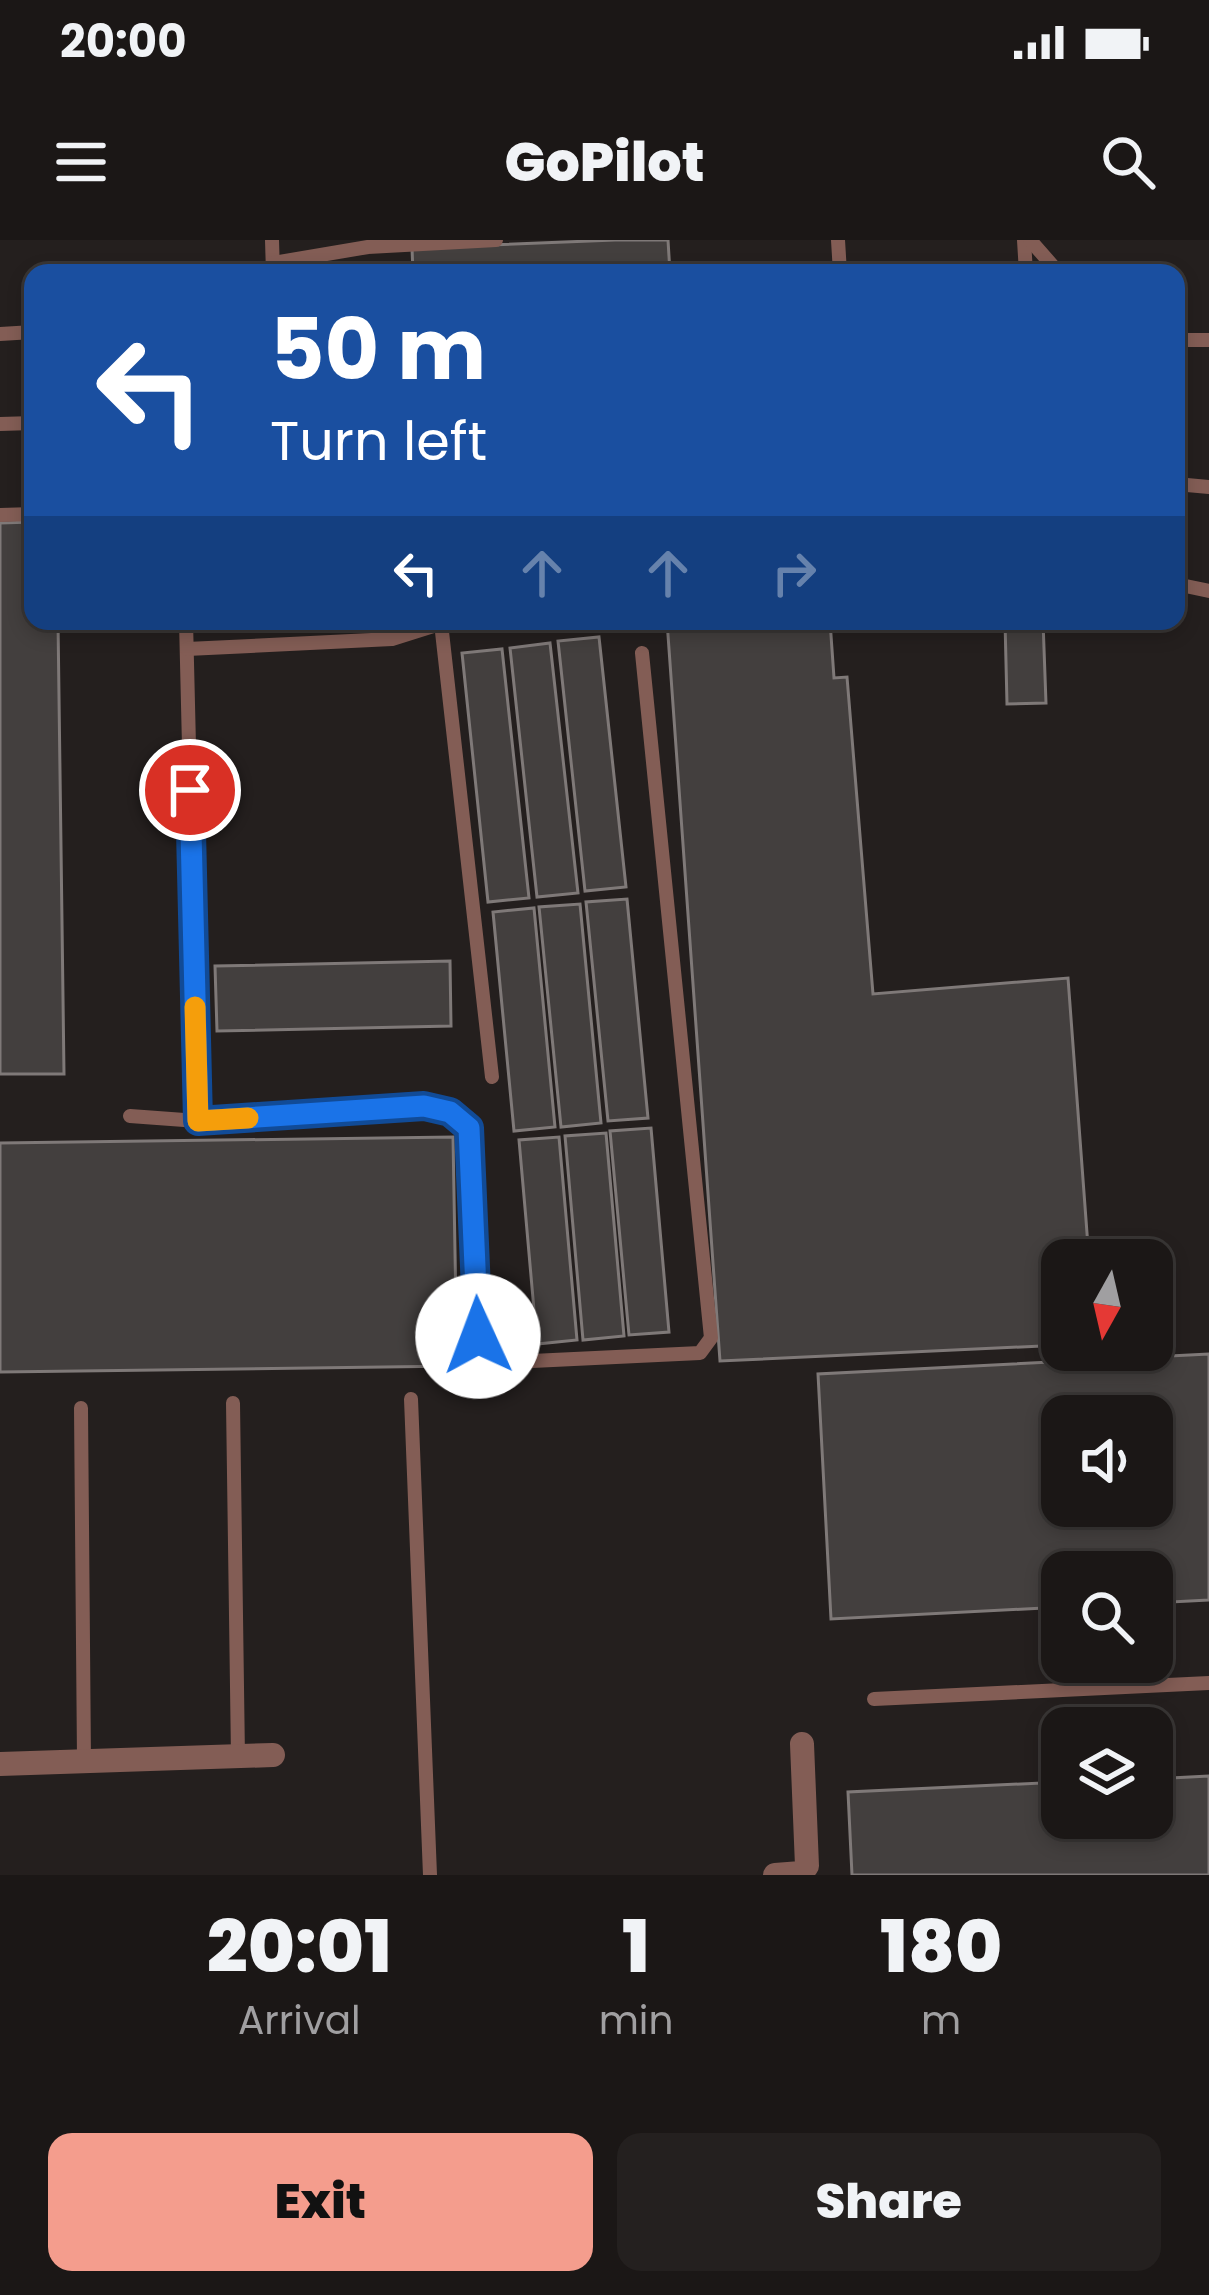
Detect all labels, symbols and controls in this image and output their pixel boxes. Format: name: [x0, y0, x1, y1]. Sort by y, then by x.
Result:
text: 20:00: [60, 10, 187, 73]
text: GoPilot: [505, 124, 704, 200]
icon: menu: [48, 129, 114, 195]
icon: search: [1095, 129, 1161, 195]
text: 50 m: [270, 291, 486, 408]
icon: left: [72, 312, 228, 468]
text: Turn left: [270, 403, 487, 479]
icon: left: [383, 540, 449, 606]
icon: ahead: [509, 540, 575, 606]
icon: ahead: [635, 540, 701, 606]
icon: right: [761, 540, 827, 606]
pin: [139, 739, 241, 841]
icon: arrive: [157, 757, 223, 823]
north arrow: [1041, 1239, 1173, 1371]
map controls: [1041, 1239, 1173, 1839]
position arrow: [415, 1273, 541, 1399]
button: sound: [1041, 1395, 1173, 1527]
button: search: [1041, 1551, 1173, 1683]
button: layers: [1041, 1707, 1173, 1839]
text: 20:01: [207, 1896, 392, 1997]
text: 1: [622, 1896, 650, 1997]
text: 180: [880, 1896, 1002, 1997]
text: Arrival: [238, 1993, 361, 2048]
text: min: [599, 1993, 673, 2048]
text: m: [921, 1993, 961, 2048]
button: Exit: [48, 2133, 593, 2271]
button: Share: [617, 2133, 1161, 2271]

